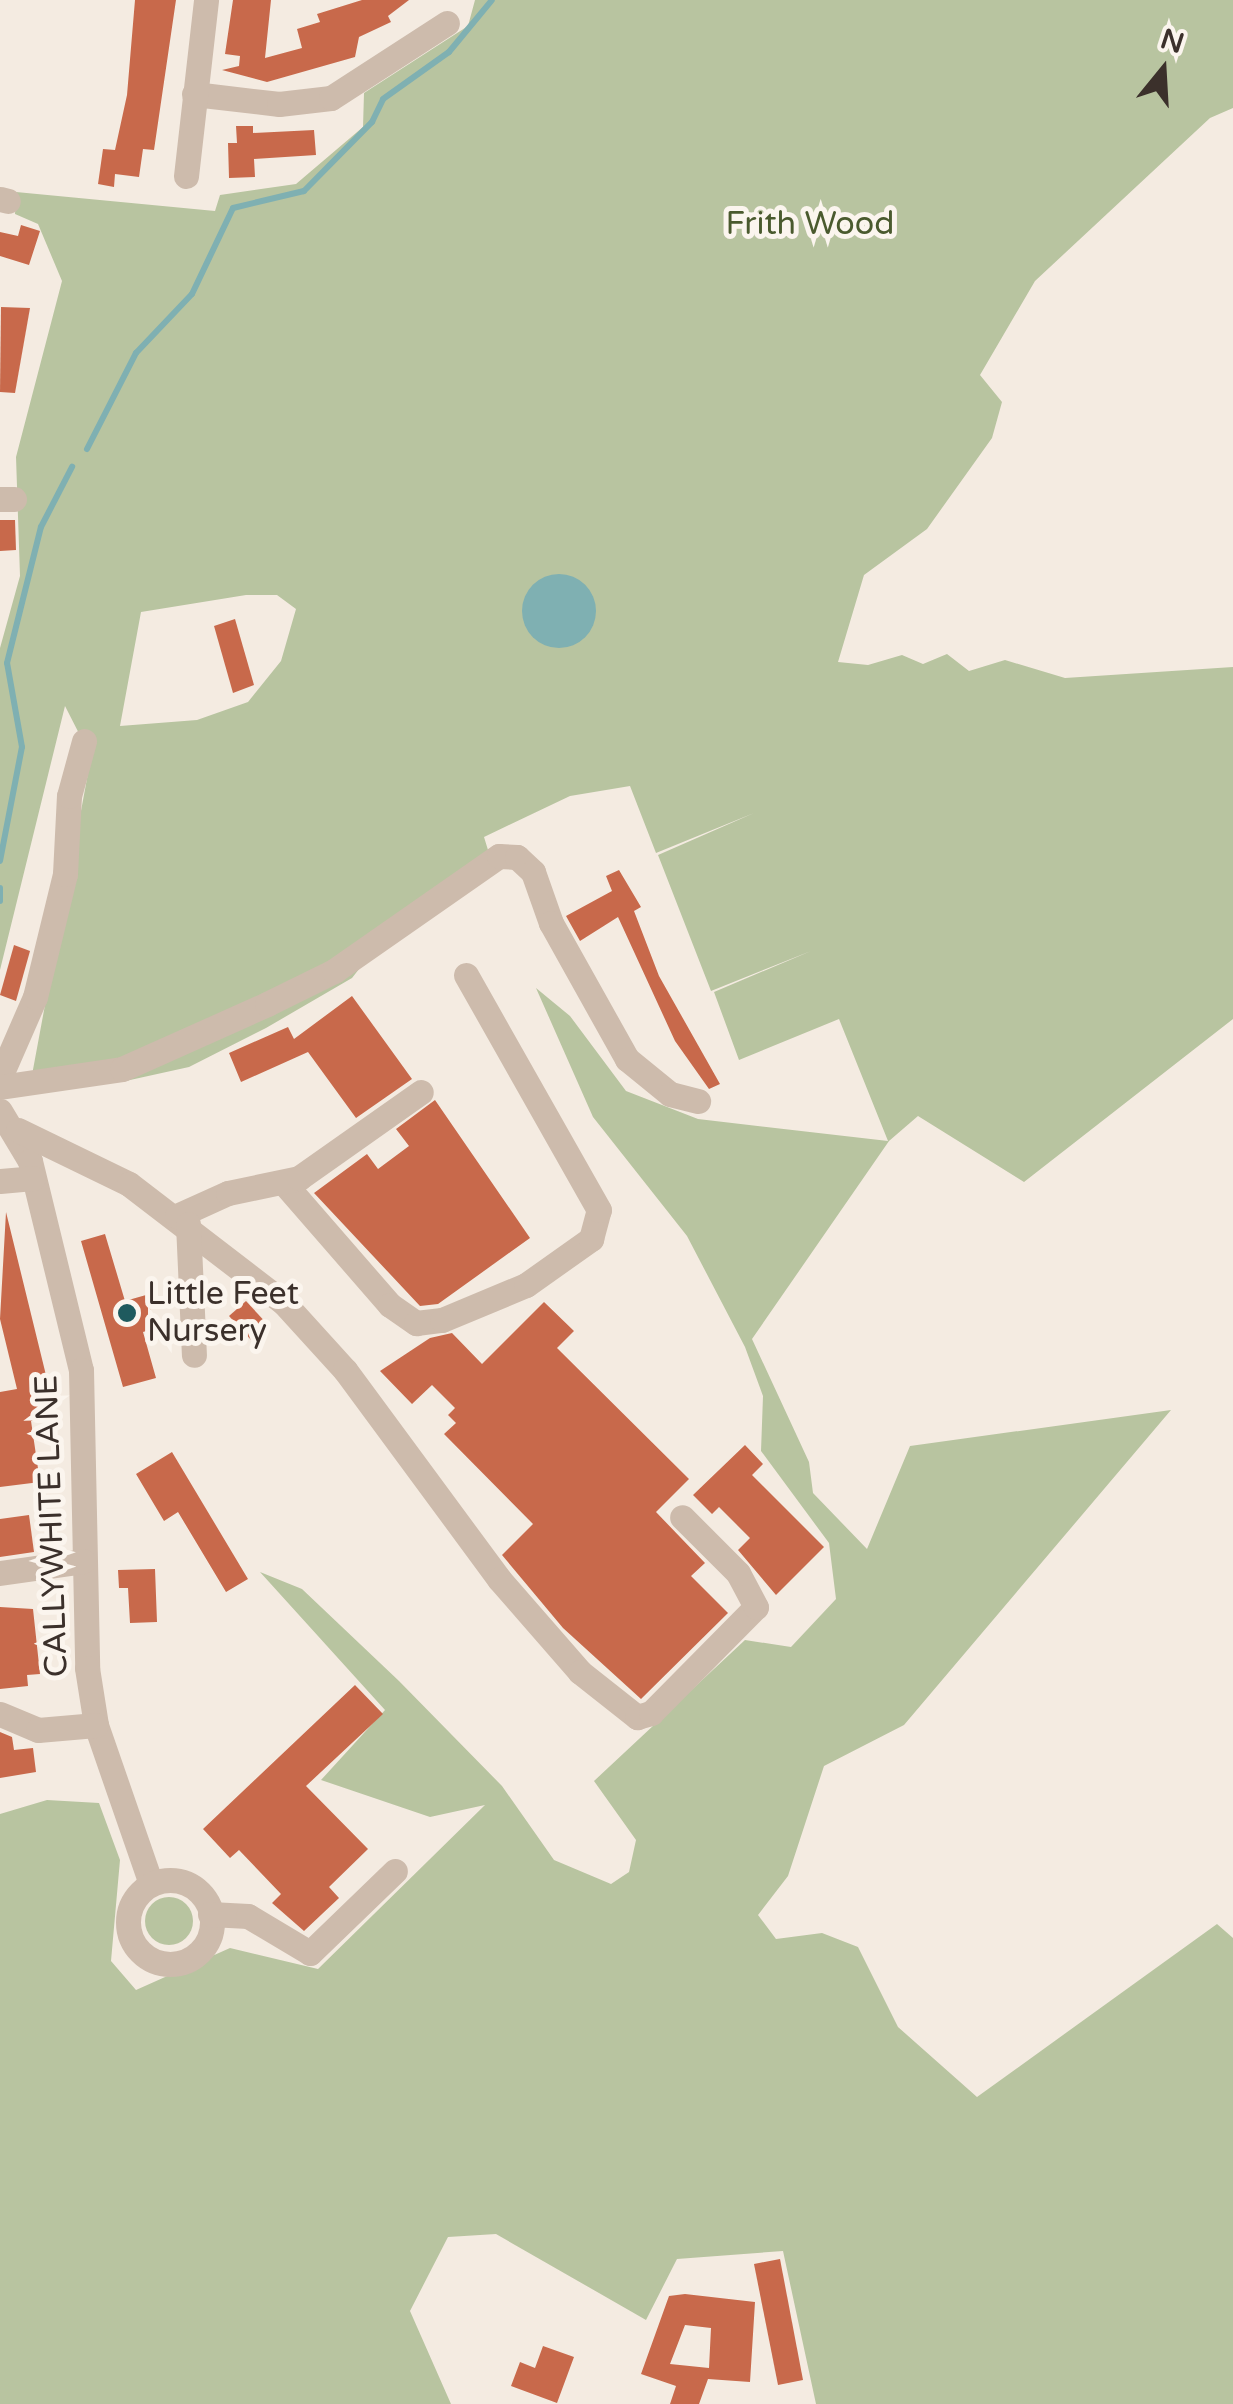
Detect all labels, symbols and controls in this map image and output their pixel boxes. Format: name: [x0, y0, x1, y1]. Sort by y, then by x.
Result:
north arrow: [1113, 20, 1213, 120]
text: N: [1156, 22, 1188, 61]
park label: Frith Wood: [726, 205, 894, 243]
place label: Little Feet Nursery: [147, 1276, 299, 1351]
marker: Little Feet Nursery: [116, 1302, 138, 1324]
street label: CALLYWHITE LANE: [28, 1374, 76, 1678]

